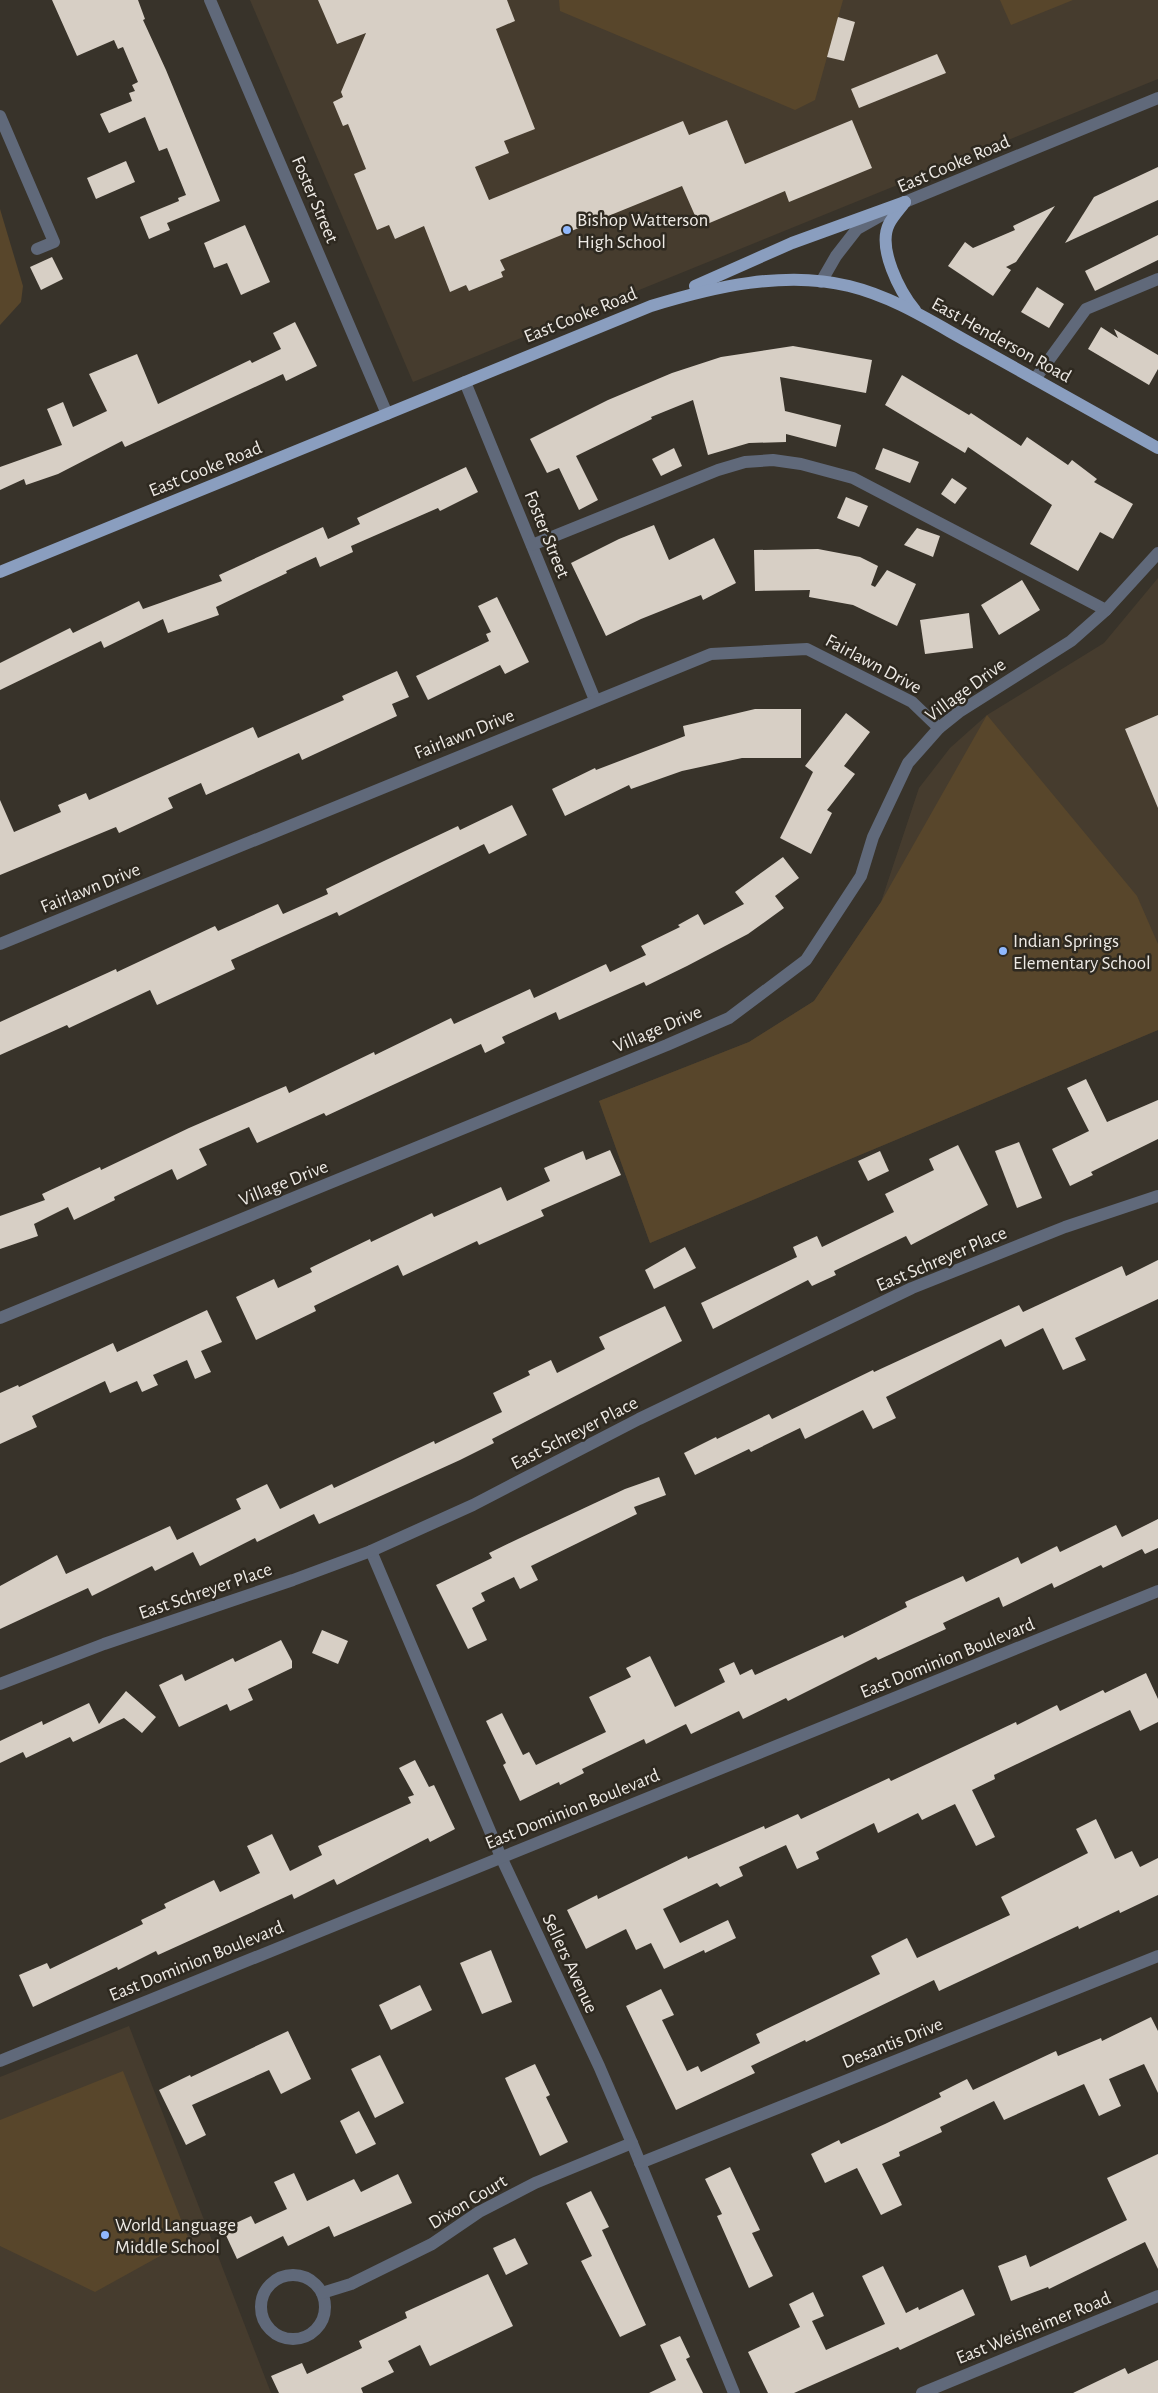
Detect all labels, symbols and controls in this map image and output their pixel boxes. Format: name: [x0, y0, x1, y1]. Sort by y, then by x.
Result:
street label: East Cooke Road: [895, 132, 1013, 197]
street label: Foster Street: [288, 153, 341, 246]
place label: Bishop Watterson High School: [577, 211, 708, 252]
marker: Bishop Watterson High School: [561, 224, 573, 236]
street label: East Cooke Road: [521, 284, 640, 347]
street label: East Henderson Road: [928, 294, 1074, 387]
street label: East Cooke Road: [146, 438, 265, 501]
street label: Foster Street: [520, 488, 573, 581]
street label: Fairlawn Drive: [822, 631, 924, 698]
street label: Village Drive: [922, 655, 1010, 726]
street label: Fairlawn Drive: [412, 706, 517, 763]
street label: Fairlawn Drive: [38, 860, 143, 917]
place label: Indian Springs Elementary School: [1013, 932, 1151, 973]
marker: Indian Springs Elementary School: [997, 945, 1009, 957]
street label: Village Drive: [611, 1002, 705, 1057]
street label: Village Drive: [236, 1157, 331, 1210]
street label: East Schreyer Place: [874, 1223, 1010, 1295]
street label: East Schreyer Place: [508, 1393, 641, 1473]
street label: East Schreyer Place: [136, 1560, 275, 1623]
street label: East Dominion Boulevard: [858, 1615, 1038, 1702]
street label: East Dominion Boulevard: [483, 1766, 663, 1853]
street label: Sellers Avenue: [538, 1911, 601, 2016]
street label: East Dominion Boulevard: [107, 1918, 287, 2005]
street label: Desantis Drive: [839, 2015, 946, 2072]
street label: Dixon Court: [425, 2172, 510, 2233]
place label: World Language Middle School: [115, 2216, 236, 2257]
marker: World Language Middle School: [99, 2229, 111, 2241]
street label: East Weisheimer Road: [954, 2289, 1114, 2368]

